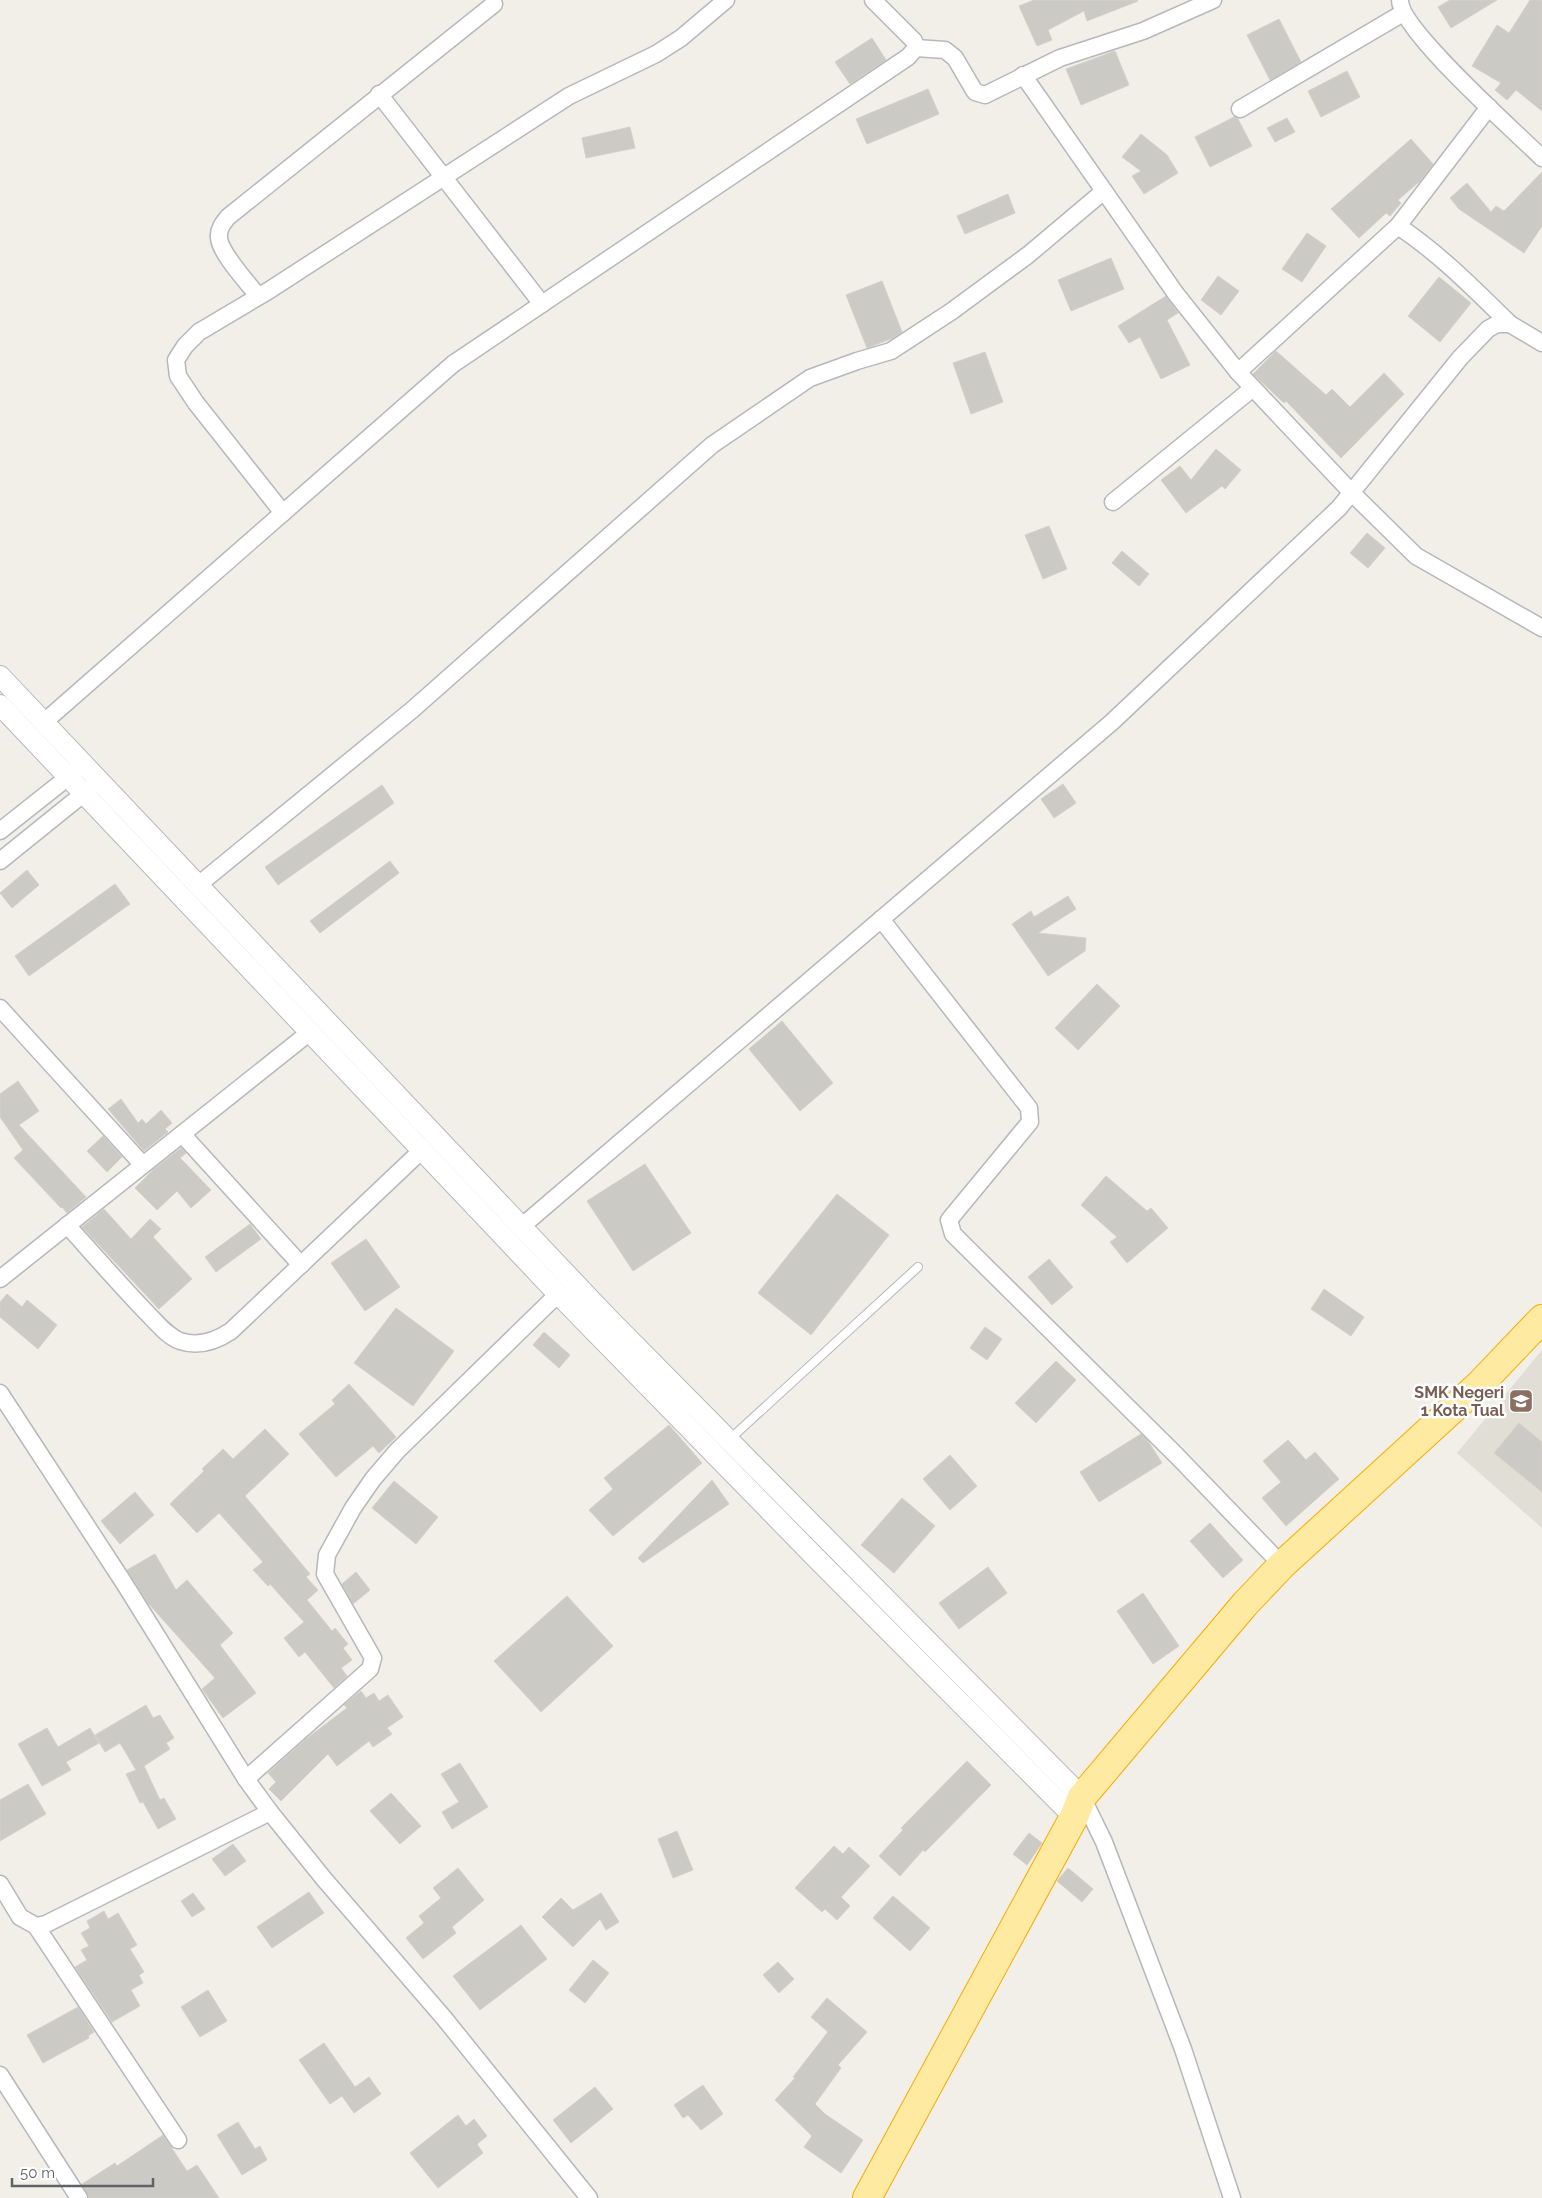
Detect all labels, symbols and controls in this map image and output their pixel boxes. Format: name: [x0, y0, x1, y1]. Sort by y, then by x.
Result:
place label: SMK Negeri 1 Kota Tual: [1414, 1383, 1505, 1420]
school or university icon: SMK Negeri 1 Kota Tual: [1508, 1388, 1534, 1414]
scale bar: [12, 2156, 154, 2188]
text: 50 m: [20, 2164, 55, 2182]

